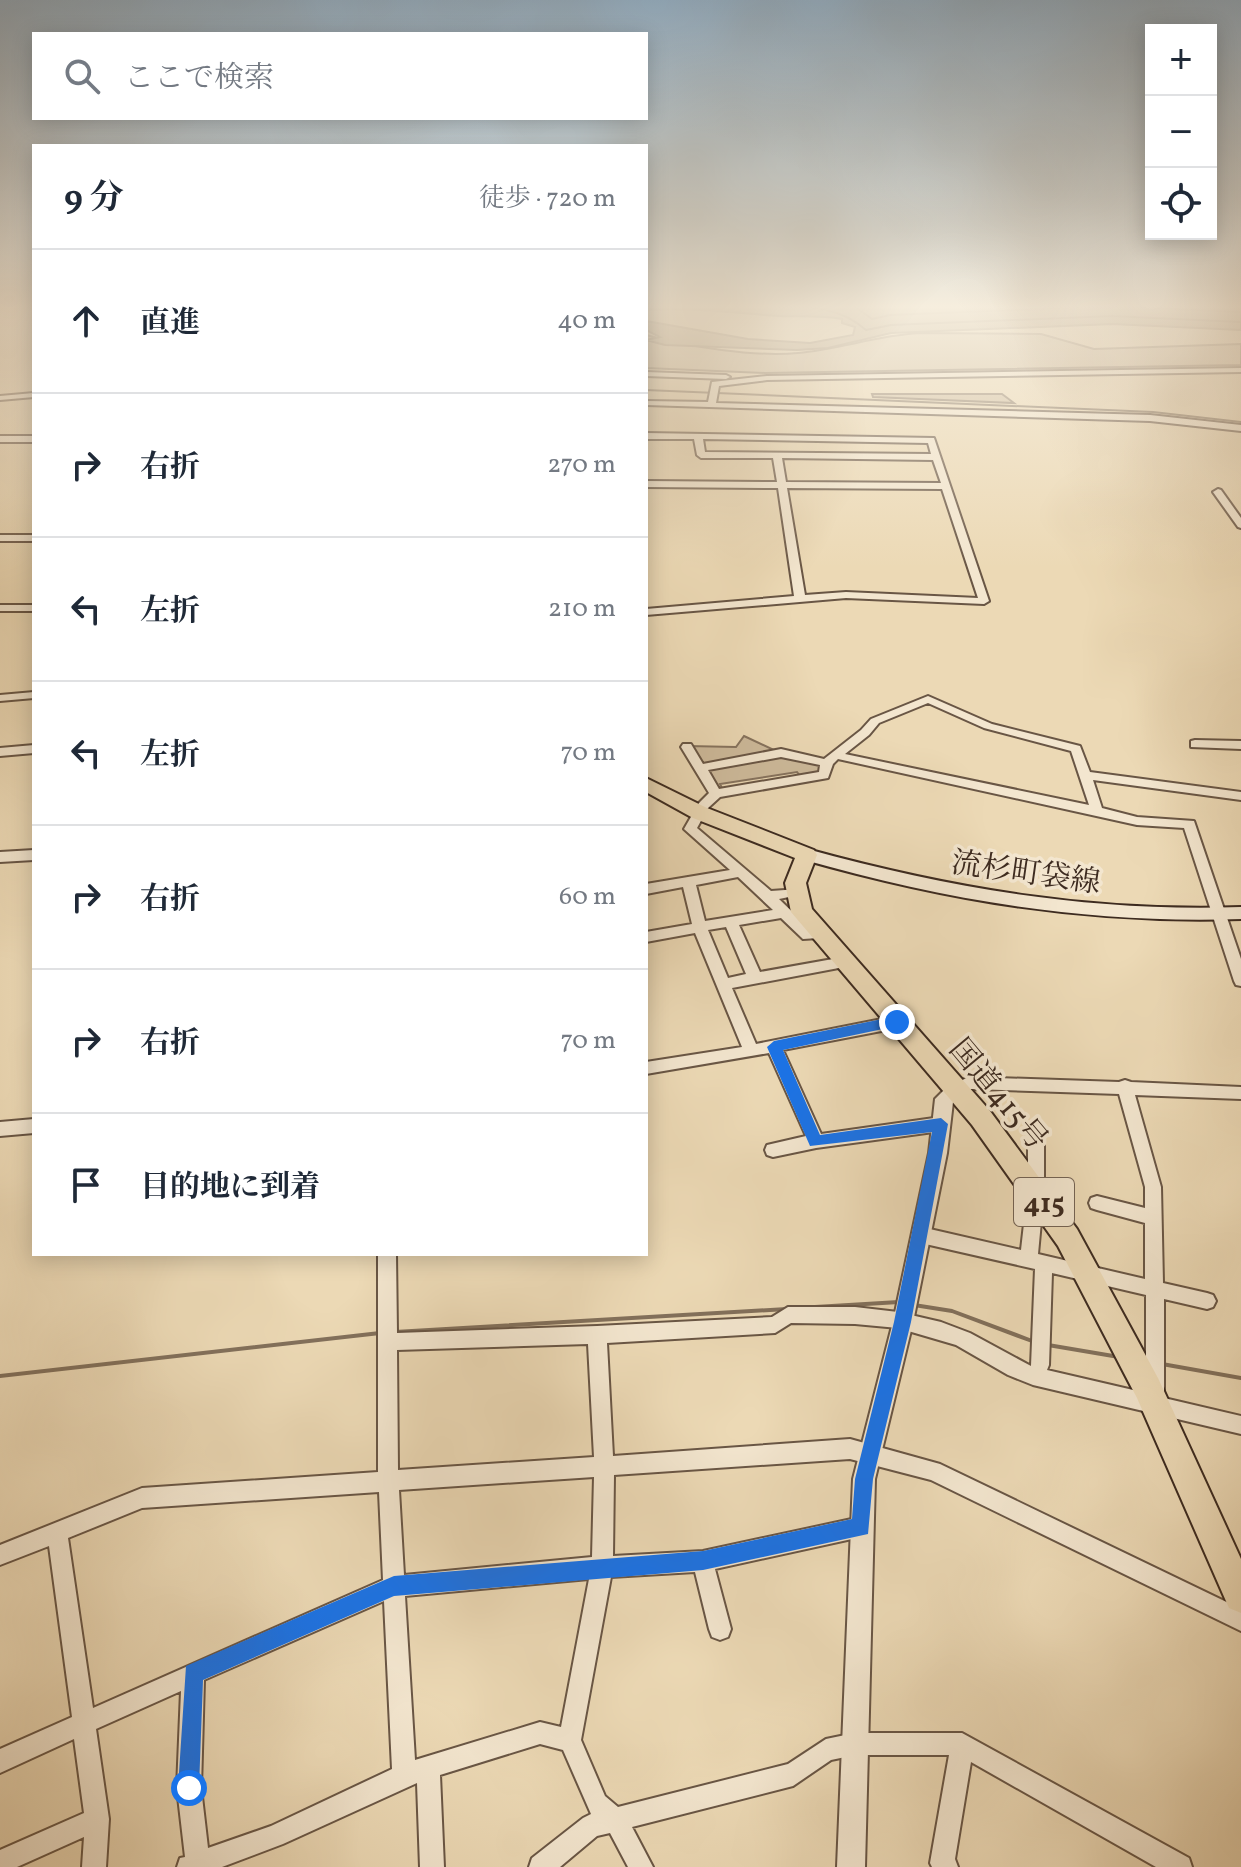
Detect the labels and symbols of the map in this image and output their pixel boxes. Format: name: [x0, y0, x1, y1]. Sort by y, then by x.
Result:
street label: 流杉町袋線: [949, 843, 1103, 905]
route end: [879, 1004, 915, 1040]
street label: 国道415号: [938, 1030, 1057, 1160]
road number: 415: [1014, 1178, 1074, 1226]
route start: [171, 1770, 207, 1806]

